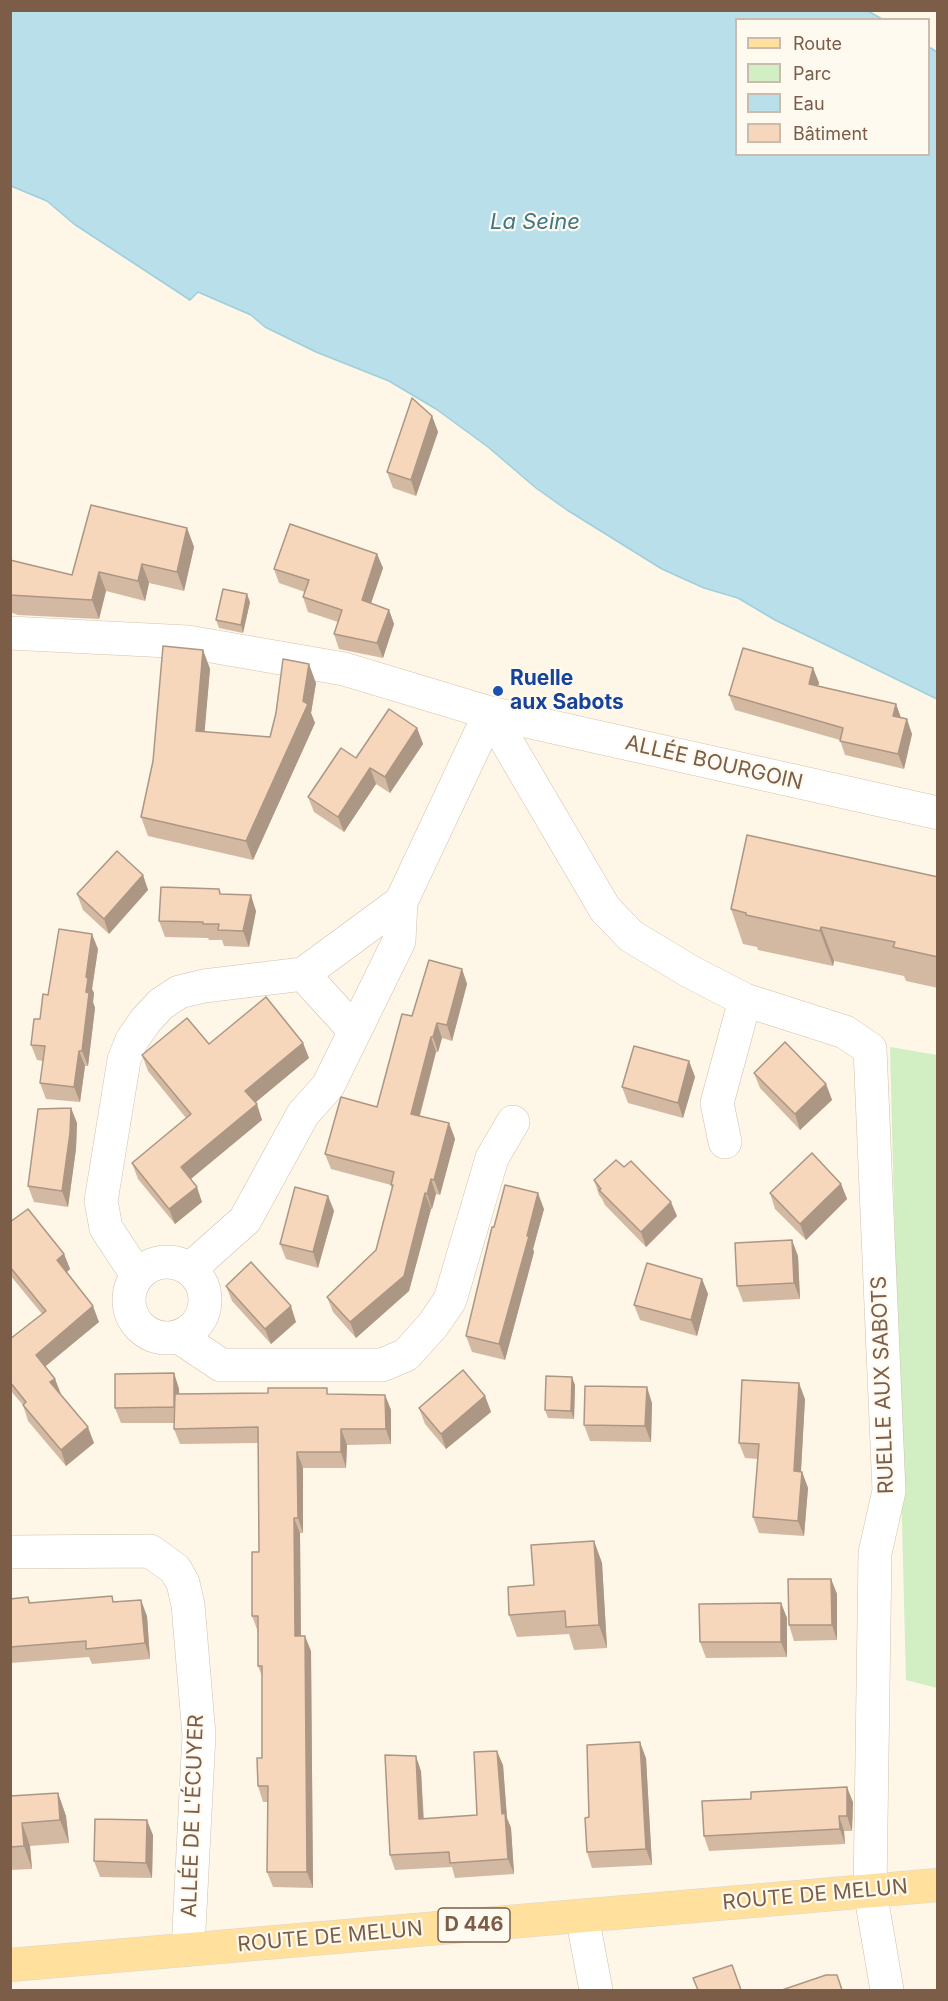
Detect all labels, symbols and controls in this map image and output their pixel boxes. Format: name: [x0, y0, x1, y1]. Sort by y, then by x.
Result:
legend: [735, 18, 930, 156]
text: Route: [793, 33, 842, 54]
text: Parc: [793, 63, 831, 84]
text: Eau: [793, 93, 825, 114]
text: Bâtiment: [793, 123, 868, 144]
water label: La Seine: [490, 209, 580, 235]
place label: Ruelle aux Sabots: [510, 666, 624, 716]
marker: Ruelle aux Sabots: [491, 684, 505, 698]
street label: ALLÉE BOURGOIN: [623, 730, 805, 796]
street label: RUELLE AUX SABOTS: [867, 1276, 899, 1494]
street label: ALLÉE DE L'ÉCUYER: [177, 1714, 209, 1918]
street label: ROUTE DE MELUN: [721, 1874, 909, 1916]
road number: D 446: [438, 1908, 510, 1942]
street label: ROUTE DE MELUN: [236, 1916, 424, 1958]

